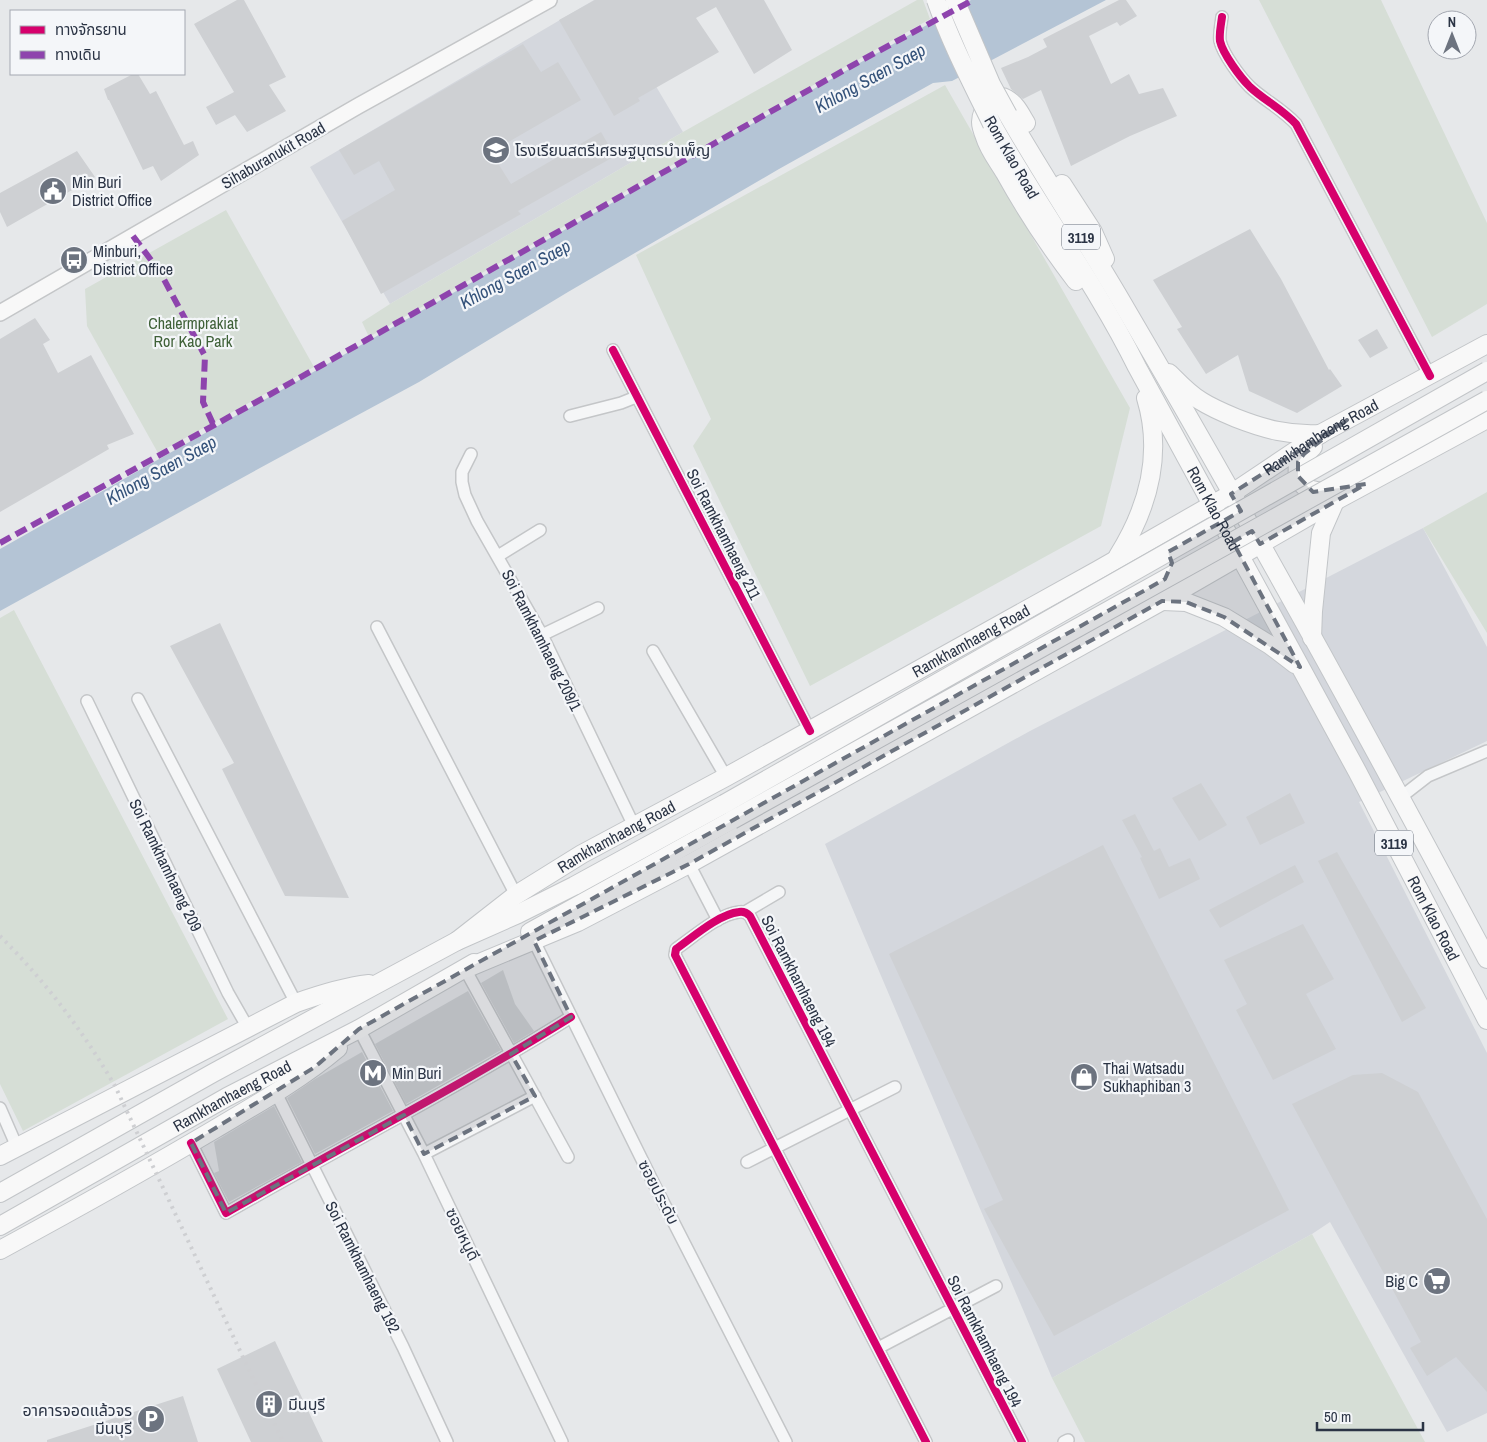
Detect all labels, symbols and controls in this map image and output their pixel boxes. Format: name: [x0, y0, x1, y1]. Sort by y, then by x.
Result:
legend: [10, 10, 185, 75]
north arrow: [1427, 10, 1477, 60]
text: N: [1448, 13, 1456, 31]
text: ทางจักรยาน: [55, 19, 127, 40]
water label: Khlong Saen Saep: [810, 37, 930, 119]
text: ทางเดิน: [55, 44, 101, 65]
street label: Rom Klao Road: [979, 111, 1045, 203]
street label: Sihaburanukit Road: [217, 116, 329, 194]
school or university icon: โรงเรียนสตรีเศรษฐบุตรบำเพ็ญ: [481, 135, 511, 165]
place label: โรงเรียนสตรีเศรษฐบุตรบำเพ็ญ: [515, 139, 710, 161]
place label: Min Buri District Office: [72, 171, 152, 211]
public building icon: Min Buri District Office: [38, 176, 68, 206]
road number: 3119: [1062, 224, 1100, 250]
water label: Khlong Saen Saep: [455, 233, 575, 315]
place label: Minburi, District Office: [93, 240, 173, 280]
bus stop icon: Minburi, District Office: [59, 245, 89, 275]
park label: Chalermprakiat Ror Kao Park: [148, 312, 238, 352]
street label: Ramkhamhaeng Road: [1259, 394, 1382, 481]
water label: Khlong Saen Saep: [101, 429, 221, 511]
street label: Rom Klao Road: [1182, 462, 1246, 554]
street label: Soi Ramkhamhaeng 211: [681, 465, 767, 604]
street label: Soi Ramkhamhaeng 209/1: [497, 565, 588, 715]
street label: Ramkhamhaeng Road: [908, 599, 1034, 682]
street label: Soi Ramkhamhaeng 209: [124, 795, 208, 935]
street label: Ramkhamhaeng Road: [553, 795, 679, 878]
road number: 3119: [1375, 830, 1413, 856]
street label: Rom Klao Road: [1403, 872, 1465, 964]
street label: Soi Ramkhamhaeng 194: [756, 911, 842, 1051]
street label: Ramkhamhaeng Road: [169, 1055, 295, 1137]
place label: Thai Watsadu Sukhaphiban 3: [1103, 1057, 1191, 1097]
metro station icon: Min Buri: [358, 1058, 388, 1088]
place label: Min Buri: [392, 1062, 442, 1084]
shop icon: Thai Watsadu Sukhaphiban 3: [1069, 1062, 1099, 1092]
street label: ซอยประดับ: [633, 1156, 685, 1228]
street label: Soi Ramkhamhaeng 192: [320, 1197, 406, 1337]
street label: ซอยหนูดี: [441, 1204, 485, 1264]
supermarket icon: Big C: [1422, 1266, 1452, 1296]
place label: Big C: [1385, 1270, 1418, 1292]
street label: Soi Ramkhamhaeng 194: [942, 1271, 1028, 1411]
building icon: มีนบุรี: [254, 1389, 284, 1419]
place label: มีนบุรี: [288, 1393, 325, 1415]
place label: อาคารจอดแล้วจร มีนบุรี: [22, 1399, 132, 1439]
scale bar: [1317, 1400, 1423, 1432]
parking icon: อาคารจอดแล้วจร มีนบุรี: [136, 1404, 166, 1434]
text: 50 m: [1324, 1406, 1351, 1427]

